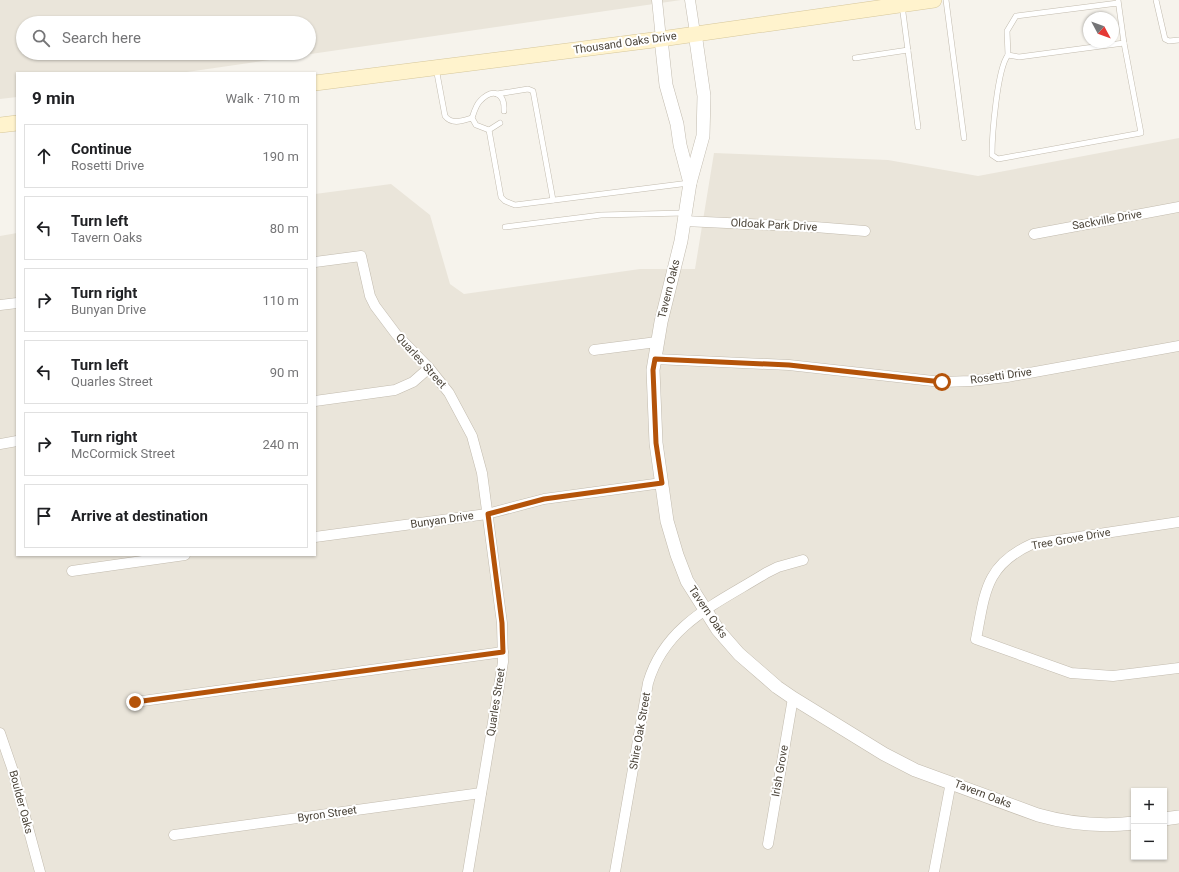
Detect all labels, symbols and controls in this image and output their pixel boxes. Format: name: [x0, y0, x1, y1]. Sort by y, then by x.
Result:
north arrow: [1083, 12, 1119, 48]
search box: [16, 16, 316, 60]
icon: search: [30, 27, 52, 49]
text: Search here: [62, 29, 141, 47]
street label: Thousand Oaks Drive: [573, 29, 677, 57]
text: 9 min: [32, 88, 75, 108]
text: Walk · 710 m: [225, 91, 300, 106]
text: Continue: [71, 140, 132, 158]
icon: ahead: [33, 145, 55, 167]
text: 190 m: [262, 149, 299, 164]
text: Rosetti Drive: [71, 158, 144, 173]
street label: Sackville Drive: [1071, 207, 1143, 233]
text: Turn left: [71, 212, 128, 230]
street label: Oldoak Park Drive: [730, 216, 818, 234]
icon: left: [33, 217, 55, 239]
text: 80 m: [270, 221, 299, 236]
text: Tavern Oaks: [71, 230, 142, 245]
street label: Tavern Oaks: [655, 258, 683, 320]
text: Turn right: [71, 284, 137, 302]
icon: right: [33, 289, 55, 311]
text: 110 m: [262, 293, 299, 308]
text: Bunyan Drive: [71, 302, 146, 317]
street label: Quarles Street: [393, 331, 449, 391]
text: Turn left: [71, 356, 128, 374]
icon: left: [33, 361, 55, 383]
text: 90 m: [270, 365, 299, 380]
street label: Rosetti Drive: [969, 365, 1033, 387]
route start: [933, 373, 951, 391]
text: Quarles Street: [71, 374, 153, 389]
text: Turn right: [71, 428, 137, 446]
icon: right: [33, 433, 55, 455]
text: 240 m: [262, 437, 299, 452]
text: McCormick Street: [71, 446, 175, 461]
icon: arrive: [33, 505, 55, 527]
text: Arrive at destination: [71, 507, 208, 525]
street label: Bunyan Drive: [410, 509, 475, 531]
street label: Tree Grove Drive: [1030, 526, 1112, 552]
street label: Tavern Oaks: [686, 583, 730, 641]
street label: Quarles Street: [484, 666, 508, 737]
street label: Shire Oak Street: [627, 691, 653, 771]
route end: [126, 693, 144, 711]
street label: Irish Grove: [769, 744, 791, 798]
street label: Boulder Oaks: [6, 769, 36, 835]
street label: Tavern Oaks: [953, 777, 1014, 811]
map controls: [1131, 788, 1167, 860]
button: +: [1131, 788, 1167, 824]
street label: Byron Street: [296, 803, 358, 825]
button: −: [1131, 824, 1167, 860]

